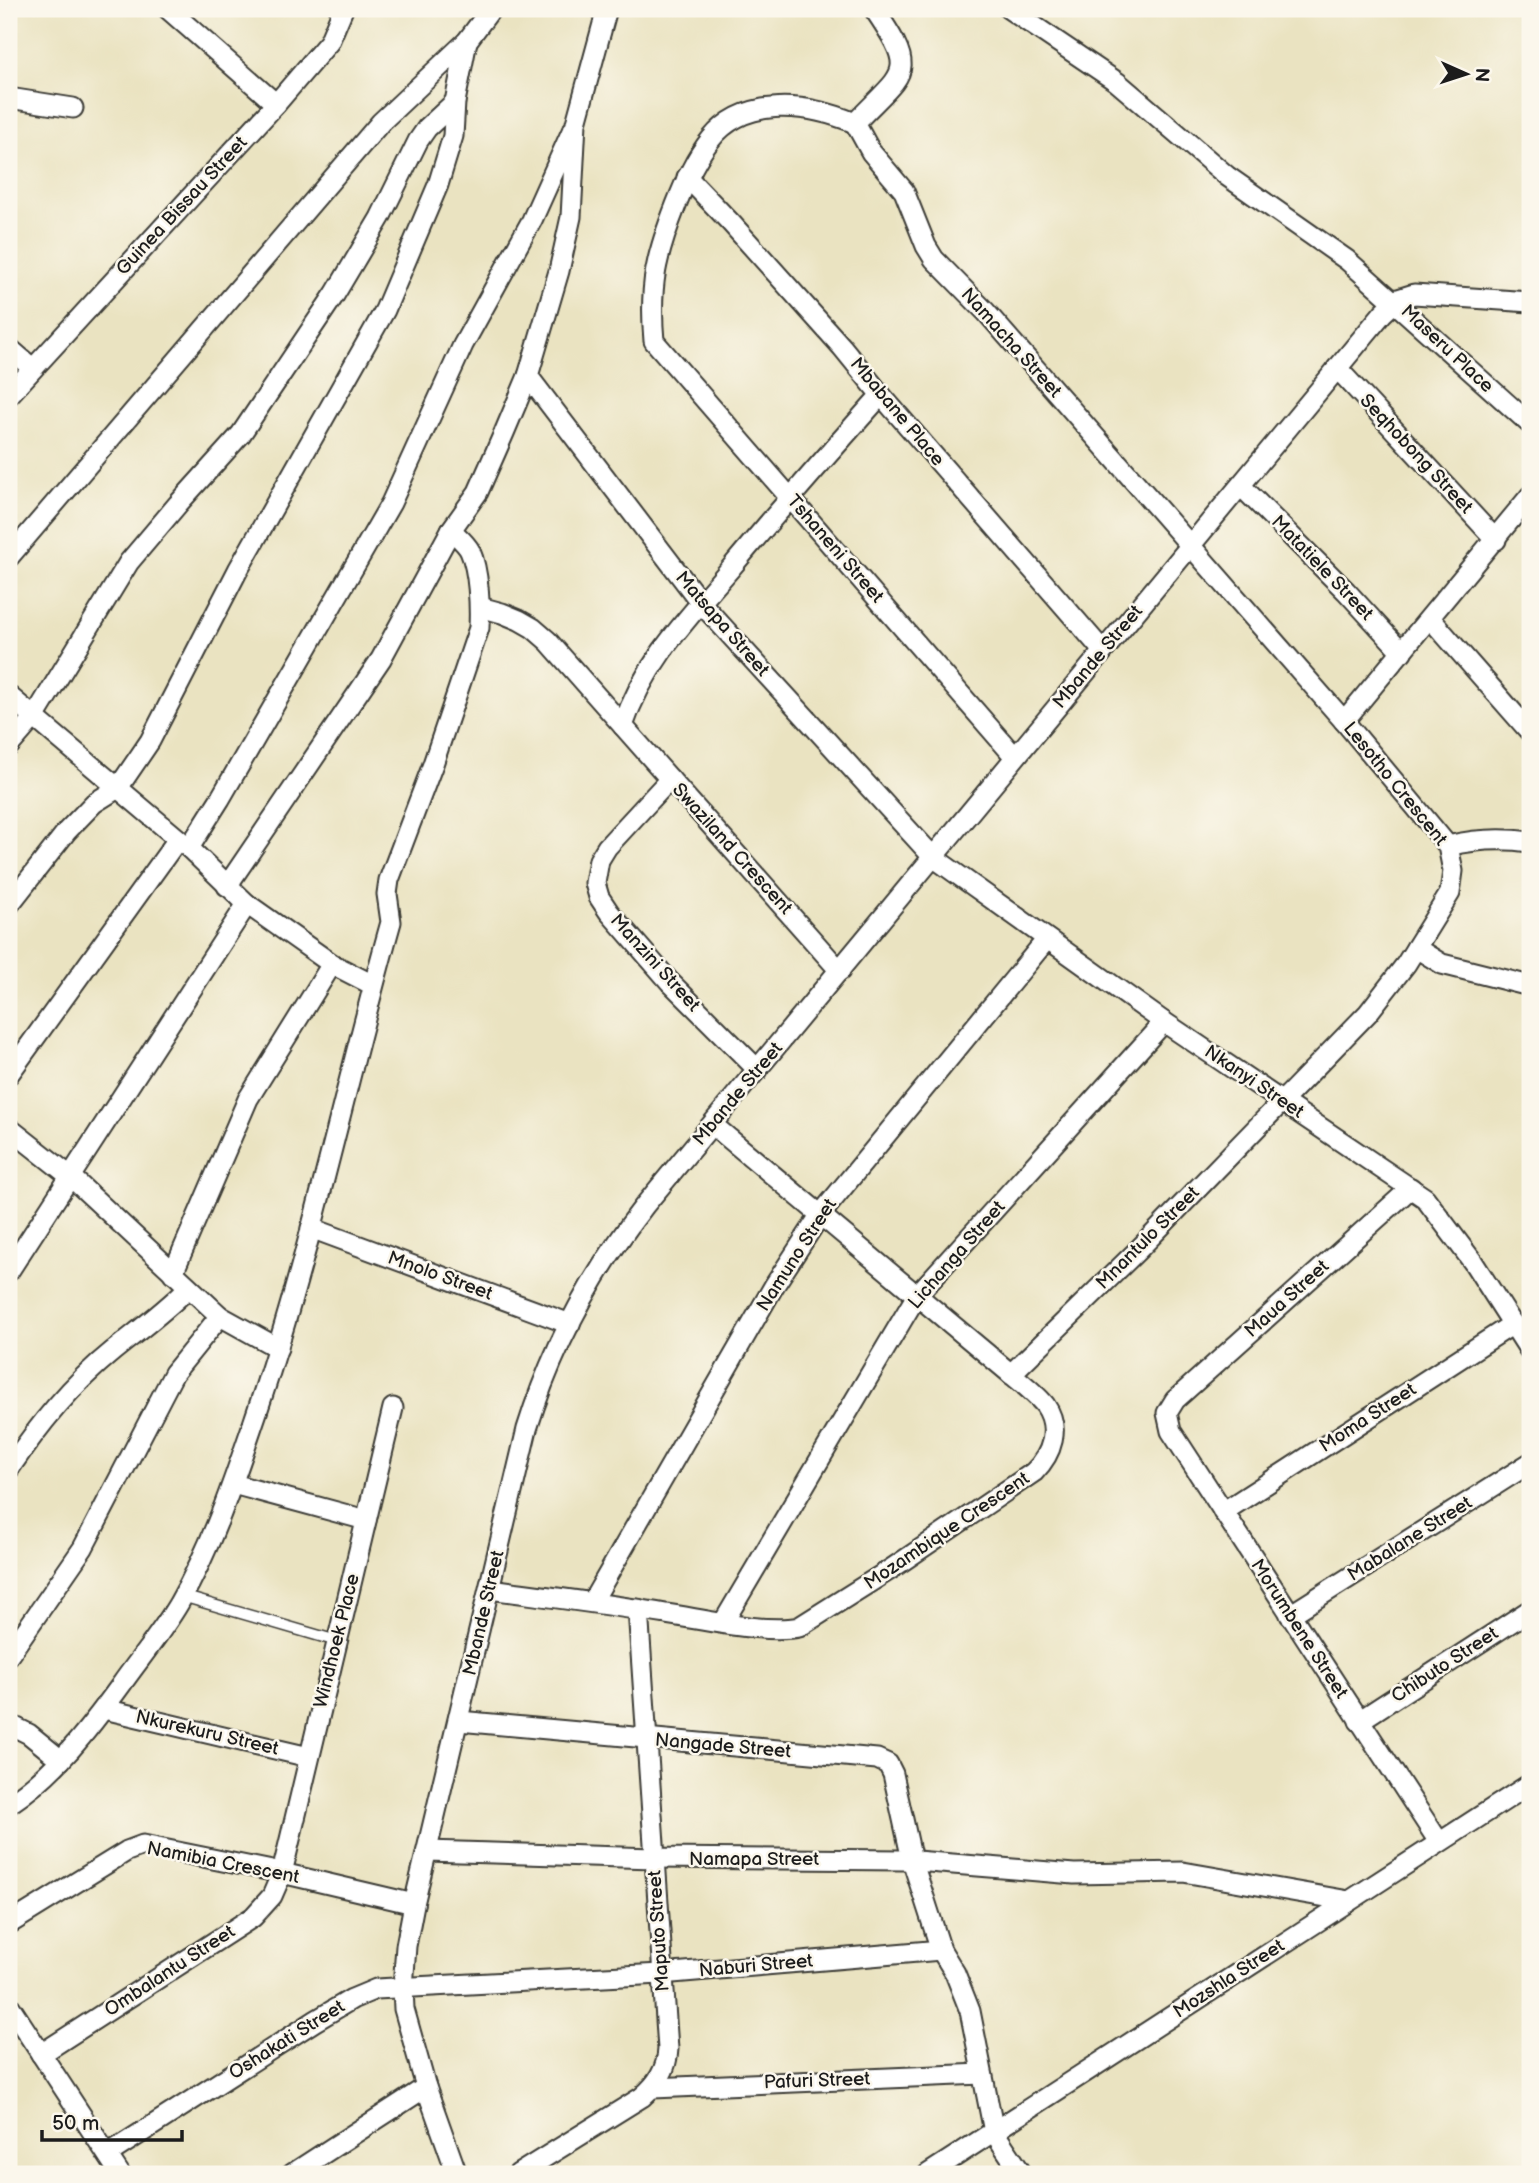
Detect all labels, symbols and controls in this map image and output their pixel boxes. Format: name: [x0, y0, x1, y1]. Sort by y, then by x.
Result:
north arrow: [1430, 38, 1500, 108]
text: N: [1470, 67, 1493, 83]
street label: Guinea Bissau Street: [112, 132, 252, 280]
street label: Namacha Street: [956, 283, 1066, 403]
street label: Maseru Place: [1396, 300, 1498, 398]
street label: Mbabane Place: [845, 353, 949, 471]
street label: Seqhobong Street: [1355, 389, 1477, 519]
street label: Tshaneni Street: [782, 490, 888, 608]
street label: Matatiele Street: [1266, 511, 1378, 625]
street label: Matsapa Street: [670, 567, 774, 681]
street label: Mbande Street: [1048, 601, 1148, 713]
street label: Lesotho Crescent: [1338, 718, 1452, 851]
street label: Swaziland Crescent: [667, 779, 797, 919]
street label: Manzini Street: [605, 909, 705, 1017]
street label: Mbande Street: [688, 1038, 788, 1150]
street label: Nkanyi Street: [1200, 1040, 1308, 1124]
street label: Mnantulo Street: [1092, 1181, 1205, 1294]
street label: Namuno Street: [752, 1194, 842, 1316]
street label: Lichanga Street: [904, 1196, 1010, 1314]
street label: Mnolo Street: [385, 1246, 496, 1306]
street label: Maua Street: [1240, 1255, 1334, 1343]
street label: Moma Street: [1315, 1378, 1421, 1458]
street label: Mozambique Crescent: [860, 1467, 1034, 1595]
street label: Mabalane Street: [1344, 1491, 1477, 1586]
street label: Mbande Street: [458, 1548, 510, 1678]
street label: Morumbene Street: [1245, 1555, 1353, 1703]
street label: Windhoek Place: [309, 1571, 365, 1711]
street label: Chibuto Street: [1387, 1622, 1503, 1708]
street label: Nkurekuru Street: [133, 1705, 281, 1761]
street label: Nangade Street: [654, 1729, 792, 1763]
street label: Namibia Crescent: [145, 1837, 301, 1889]
street label: Namapa Street: [689, 1848, 819, 1871]
street label: Maputo Street: [643, 1869, 675, 1992]
street label: Ombalantu Street: [101, 1920, 240, 2022]
street label: Mozshla Street: [1169, 1934, 1289, 2023]
street label: Naburi Street: [698, 1950, 814, 1982]
street label: Oshakati Street: [225, 1995, 349, 2085]
street label: Pafuri Street: [763, 2068, 871, 2094]
scale bar: [42, 2099, 182, 2143]
text: 50 m: [52, 2111, 99, 2136]

